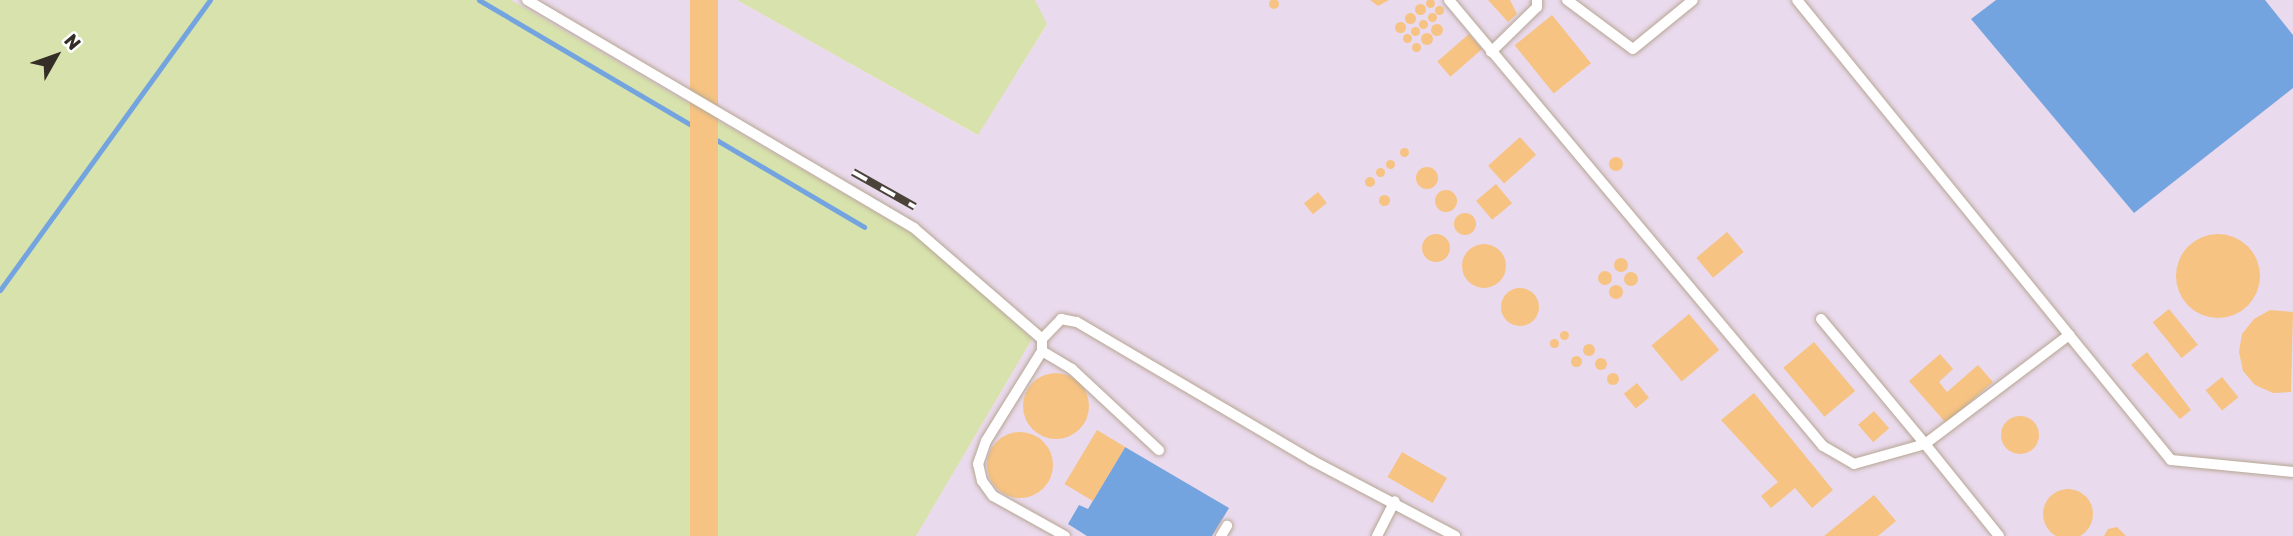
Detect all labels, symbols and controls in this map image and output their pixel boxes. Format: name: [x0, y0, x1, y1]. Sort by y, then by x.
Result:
north arrow: [21, 21, 91, 91]
text: N: [59, 30, 86, 55]

